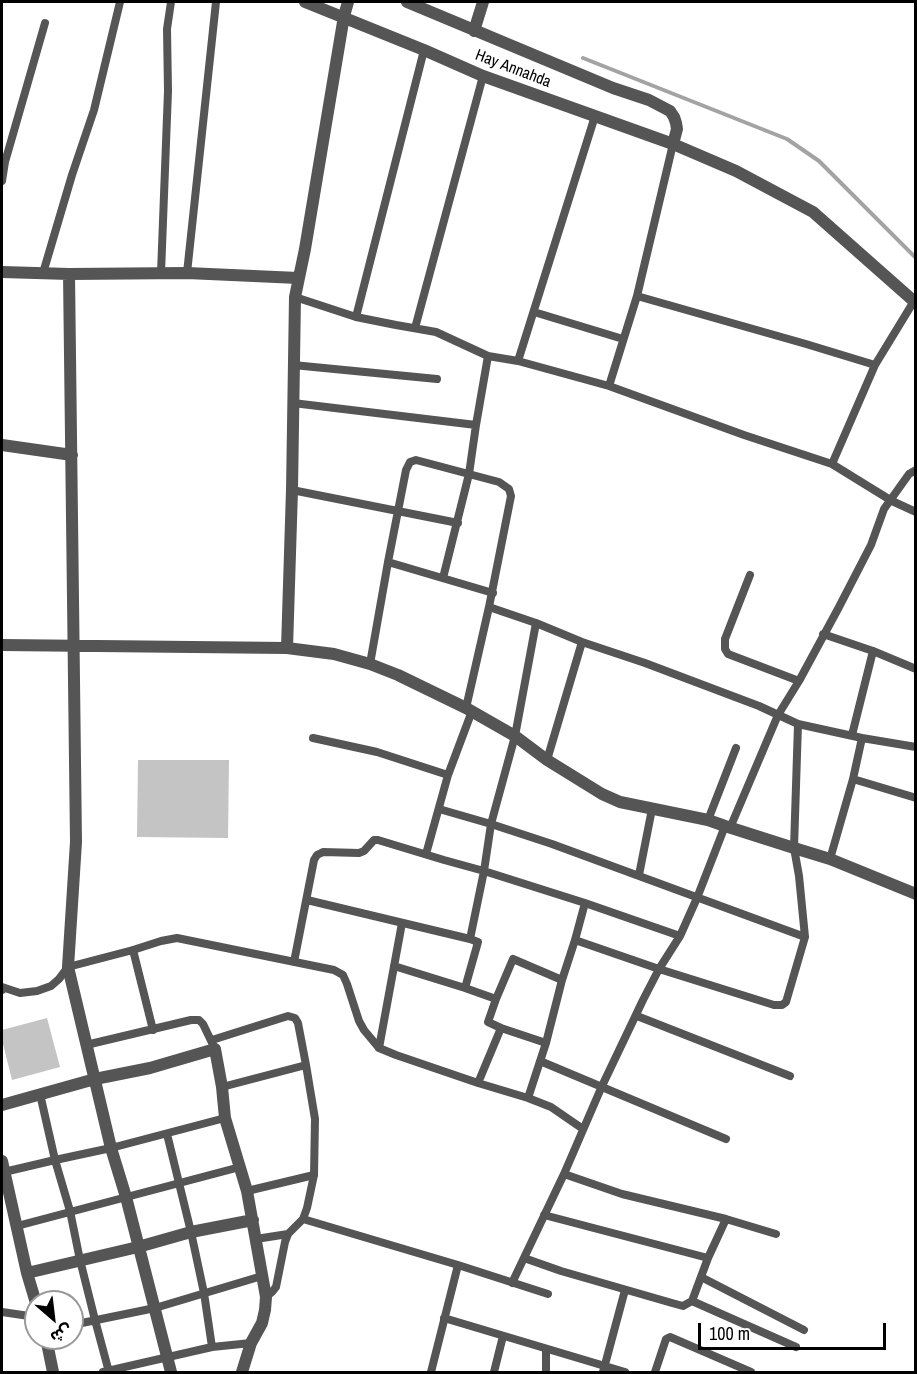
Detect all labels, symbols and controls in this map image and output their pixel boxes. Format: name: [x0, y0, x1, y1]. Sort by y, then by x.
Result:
street label: Hay Annahda: [472, 46, 554, 92]
north arrow: [24, 1290, 84, 1350]
scale bar: [701, 1311, 888, 1349]
text: ش: [47, 1319, 76, 1349]
text: 100 m: [709, 1321, 750, 1346]

